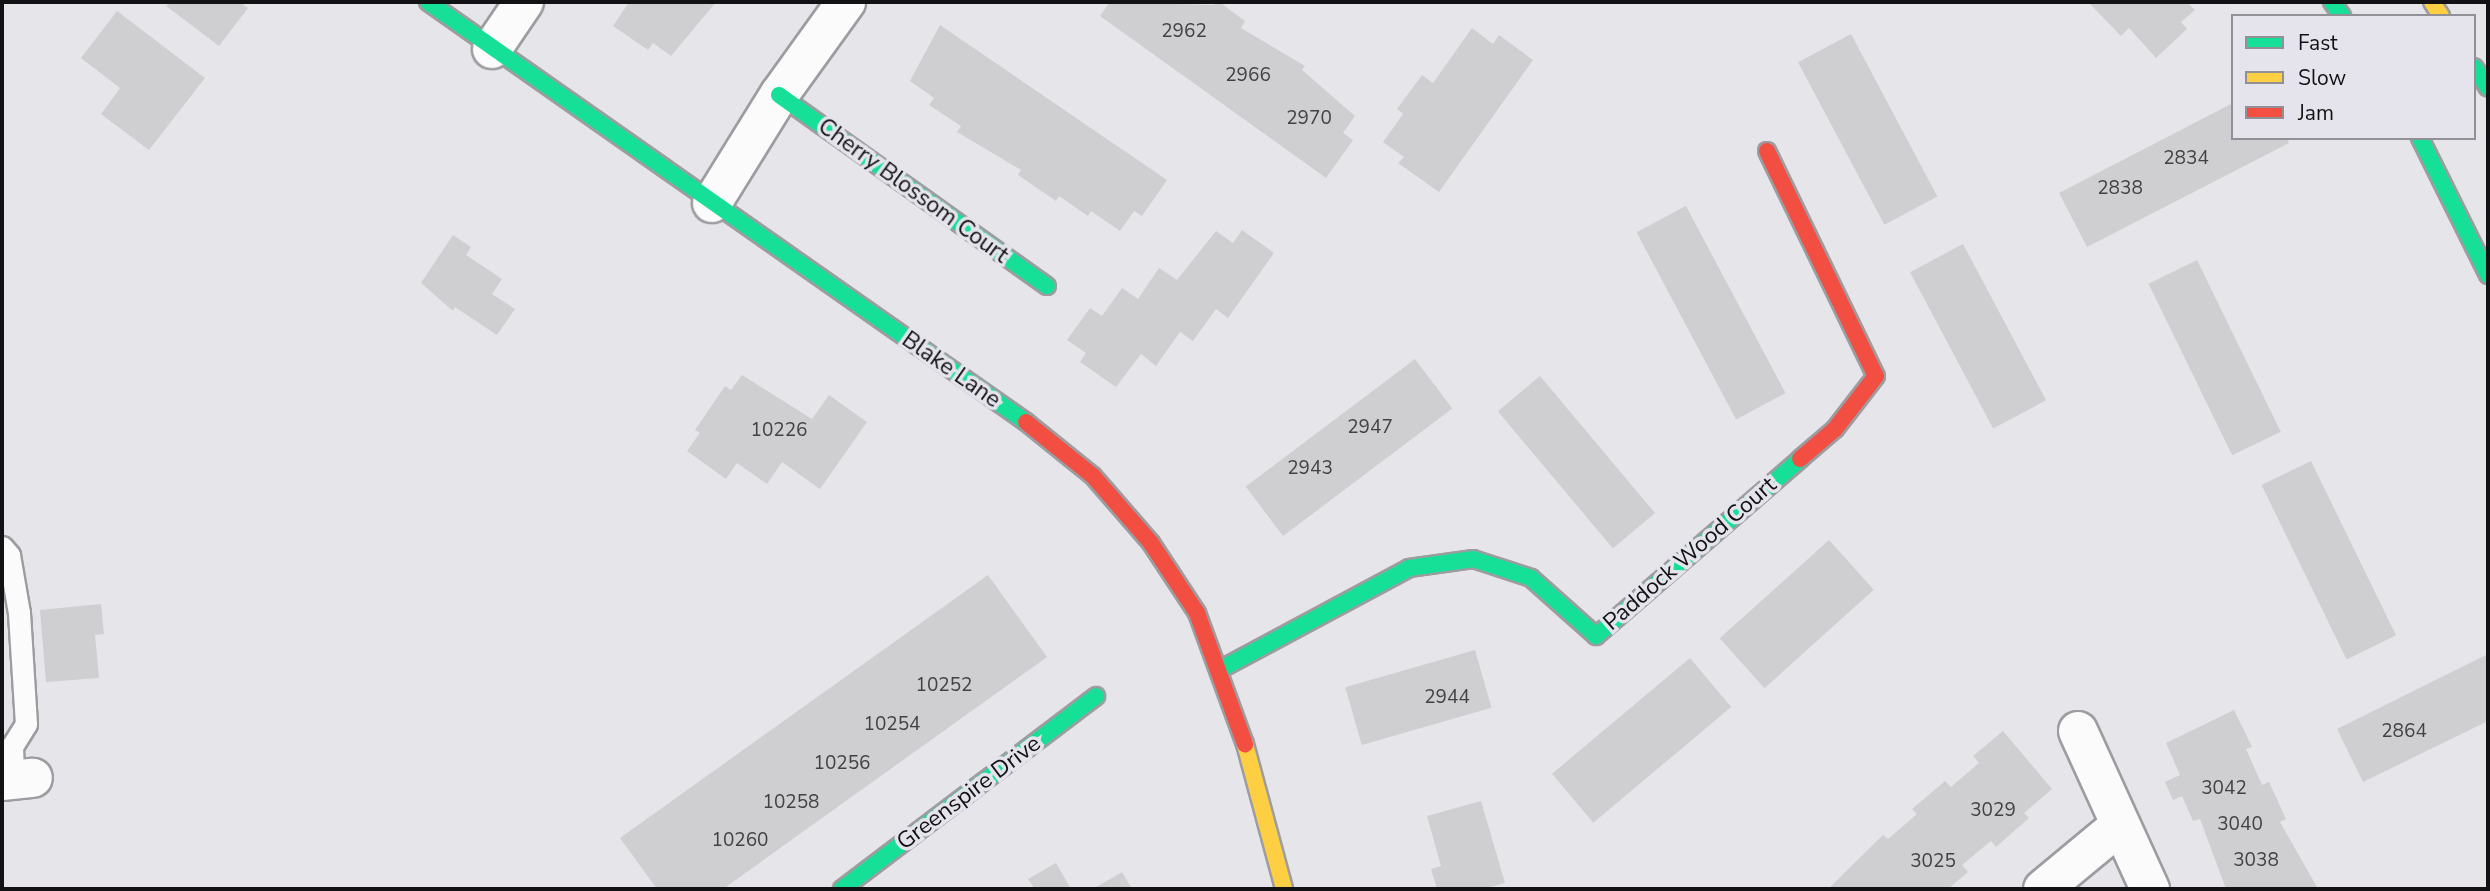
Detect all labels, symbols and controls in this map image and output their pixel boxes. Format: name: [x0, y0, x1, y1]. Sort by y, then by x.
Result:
legend: [2231, 14, 2476, 140]
house number: 2962: [1161, 21, 1207, 43]
text: Fast: [2298, 29, 2338, 57]
text: Slow: [2298, 64, 2346, 92]
house number: 2966: [1225, 65, 1271, 87]
text: Jam: [2298, 99, 2334, 127]
house number: 2970: [1286, 108, 1332, 130]
street label: Cherry Blossom Court: [812, 113, 1014, 269]
house number: 2834: [2163, 148, 2209, 170]
house number: 2838: [2097, 178, 2143, 200]
street label: Blake Lane: [896, 326, 1006, 414]
house number: 2947: [1347, 417, 1393, 439]
house number: 10226: [751, 420, 807, 442]
house number: 2943: [1287, 458, 1333, 480]
street label: Paddock Wood Court: [1598, 471, 1782, 637]
house number: 10252: [916, 675, 972, 697]
house number: 2944: [1424, 687, 1470, 709]
house number: 10254: [864, 714, 920, 736]
house number: 2864: [2381, 721, 2427, 743]
street label: Greenspire Drive: [892, 730, 1046, 856]
house number: 10256: [814, 753, 870, 775]
house number: 3042: [2201, 778, 2247, 800]
house number: 10258: [763, 792, 819, 814]
house number: 3029: [1970, 800, 2016, 822]
house number: 3040: [2217, 814, 2263, 836]
house number: 10260: [712, 830, 768, 852]
house number: 3038: [2233, 850, 2279, 872]
house number: 3025: [1910, 851, 1956, 873]

